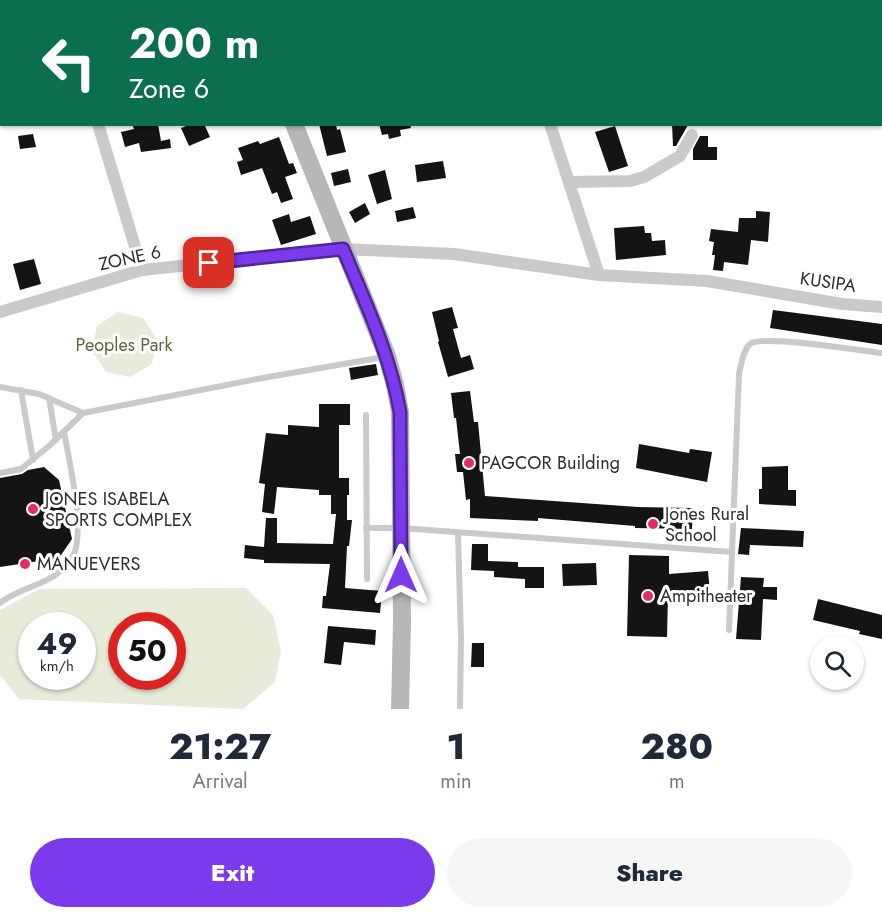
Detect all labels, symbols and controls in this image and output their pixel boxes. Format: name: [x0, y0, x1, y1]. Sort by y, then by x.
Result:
text: 200 m: [129, 13, 259, 74]
icon: left: [30, 24, 108, 102]
text: Zone 6: [129, 69, 209, 108]
pin: [183, 237, 234, 288]
street label: ZONE 6: [97, 239, 163, 277]
icon: arrive: [192, 246, 225, 279]
street label: KUSIPA: [798, 265, 858, 299]
park label: Peoples Park: [76, 332, 172, 358]
place label: PAGCOR Building: [481, 450, 620, 476]
marker: PAGCOR Building: [462, 456, 476, 470]
place label: JONES ISABELA SPORTS COMPLEX: [43, 486, 192, 533]
place label: Jones Rural School: [663, 501, 749, 548]
marker: JONES ISABELA SPORTS COMPLEX: [26, 502, 40, 516]
marker: Jones Rural School: [646, 517, 660, 531]
position arrow: [369, 543, 433, 607]
place label: MANUEVERS: [37, 551, 140, 577]
marker: MANUEVERS: [18, 557, 32, 571]
place label: Ampitheater: [660, 583, 753, 609]
marker: Ampitheater: [641, 589, 655, 603]
speed limit sign: 50: [108, 612, 186, 690]
text: 49: [36, 622, 78, 665]
map controls: [810, 636, 864, 690]
button: search: [810, 636, 864, 690]
text: km/h: [40, 655, 74, 677]
text: 21:27: [169, 720, 271, 772]
text: 1: [446, 720, 465, 772]
text: 280: [641, 720, 713, 772]
text: Arrival: [193, 767, 248, 796]
text: min: [440, 767, 472, 796]
text: m: [669, 767, 685, 796]
button: Exit: [30, 838, 435, 907]
button: Share: [447, 838, 852, 907]

